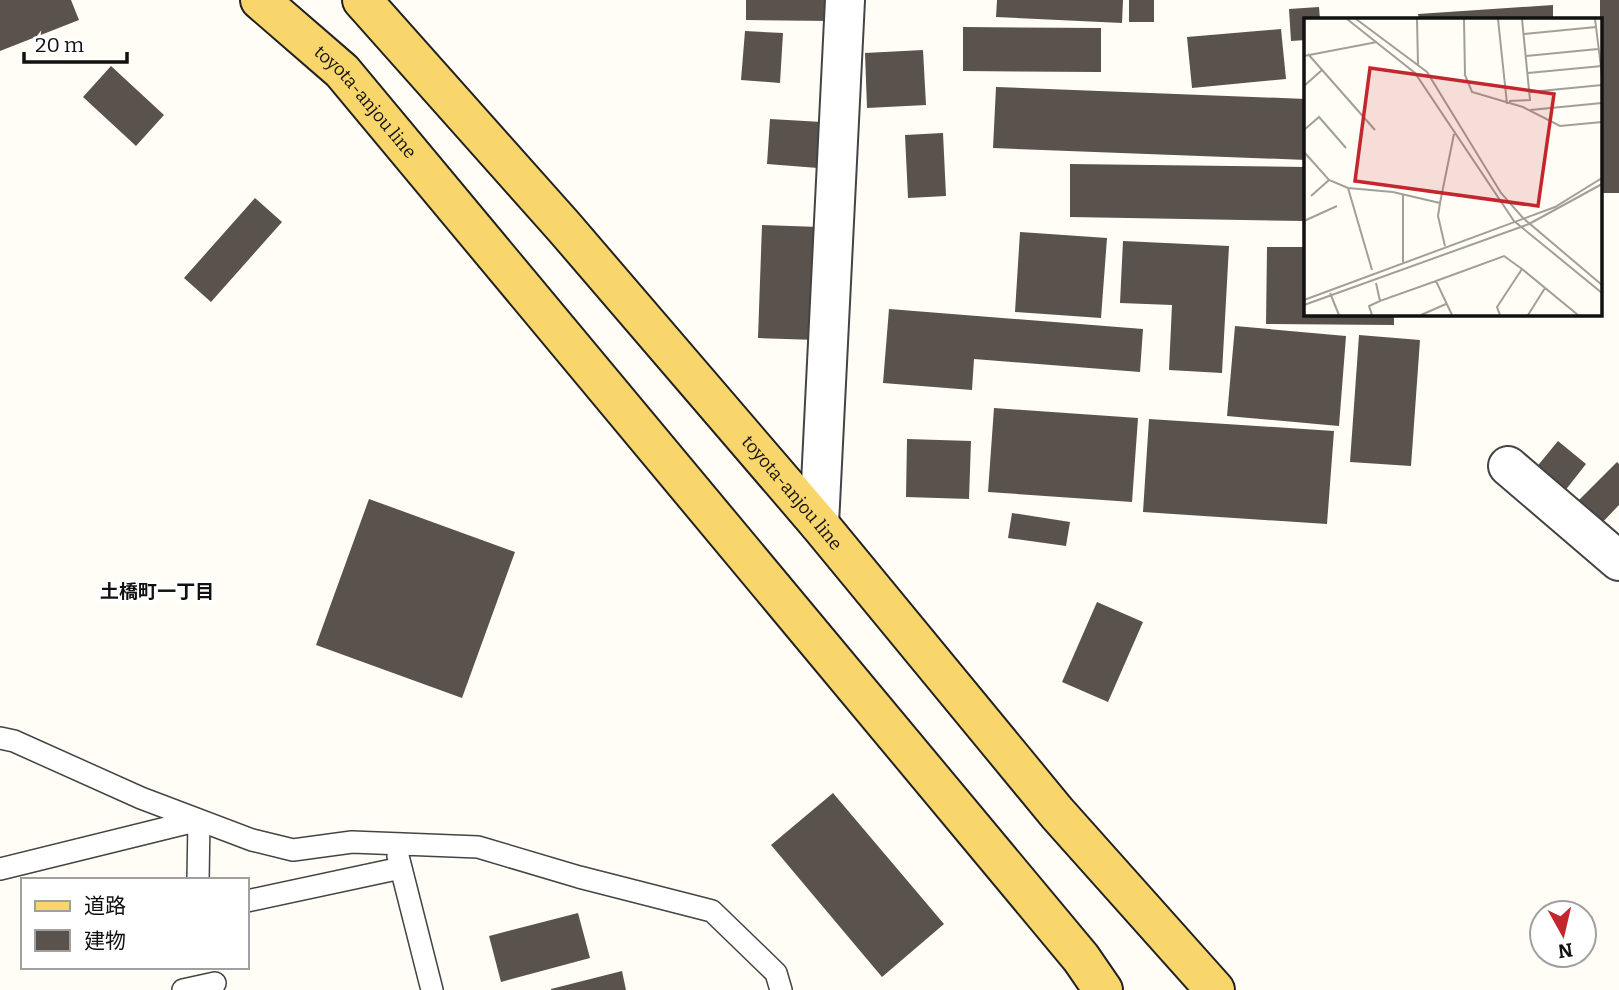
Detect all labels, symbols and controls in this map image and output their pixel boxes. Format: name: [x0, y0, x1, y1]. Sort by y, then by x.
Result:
inset map: [1304, 18, 1602, 315]
scale bar: [24, 21, 128, 65]
text: 20 m: [35, 32, 84, 58]
street label: toyota-anjou line: [310, 41, 421, 163]
street label: toyota-anjou line: [737, 431, 847, 554]
district label: 土橋町一丁目: [100, 580, 214, 603]
legend: [21, 878, 248, 969]
text: 道路: [84, 893, 126, 919]
north arrow: [1528, 899, 1598, 969]
text: 建物: [84, 928, 126, 954]
text: N: [1556, 938, 1574, 963]

